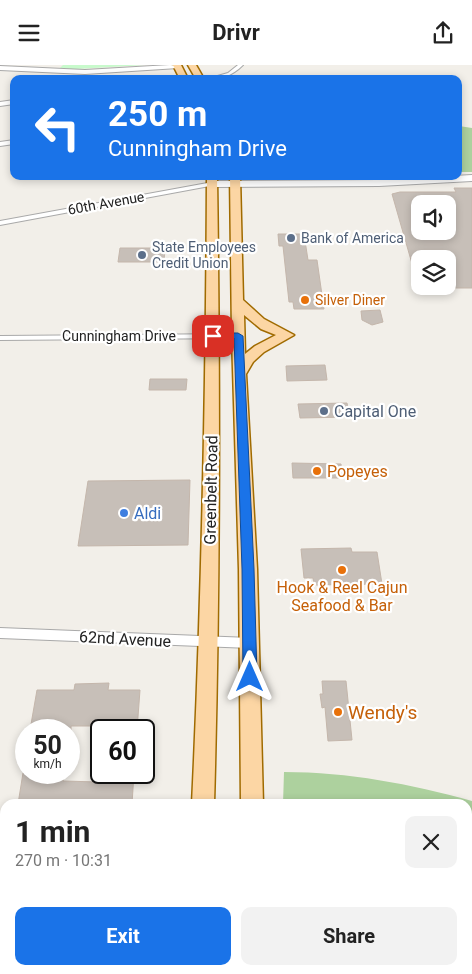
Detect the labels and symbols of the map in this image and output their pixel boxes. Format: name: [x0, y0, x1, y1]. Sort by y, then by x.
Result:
street label: 60th Avenue: [67, 188, 145, 218]
place label: Bank of America: [301, 230, 404, 246]
marker: Bank of America: [285, 232, 297, 244]
place label: State Employees Credit Union: [152, 239, 256, 271]
marker: State Employees Credit Union: [136, 249, 148, 261]
place label: Silver Diner: [315, 292, 385, 308]
marker: Silver Diner: [299, 294, 311, 306]
pin: [192, 315, 234, 357]
street label: Cunningham Drive: [62, 328, 176, 344]
place label: Capital One: [334, 402, 416, 421]
marker: Capital One: [318, 405, 330, 417]
street label: Greenbelt Road: [201, 435, 221, 545]
place label: Popeyes: [327, 462, 388, 481]
marker: Popeyes: [311, 465, 323, 477]
place label: Aldi: [134, 504, 161, 523]
marker: Aldi: [118, 507, 130, 519]
marker: Hook & Reel Cajun Seafood & Bar: [336, 564, 348, 576]
place label: Hook & Reel Cajun Seafood & Bar: [277, 578, 407, 615]
street label: 62nd Avenue: [78, 627, 172, 651]
position arrow: [223, 650, 275, 702]
place label: Wendy's: [348, 701, 417, 724]
marker: Wendy's: [332, 706, 344, 718]
speed limit sign: 60: [90, 719, 155, 784]

